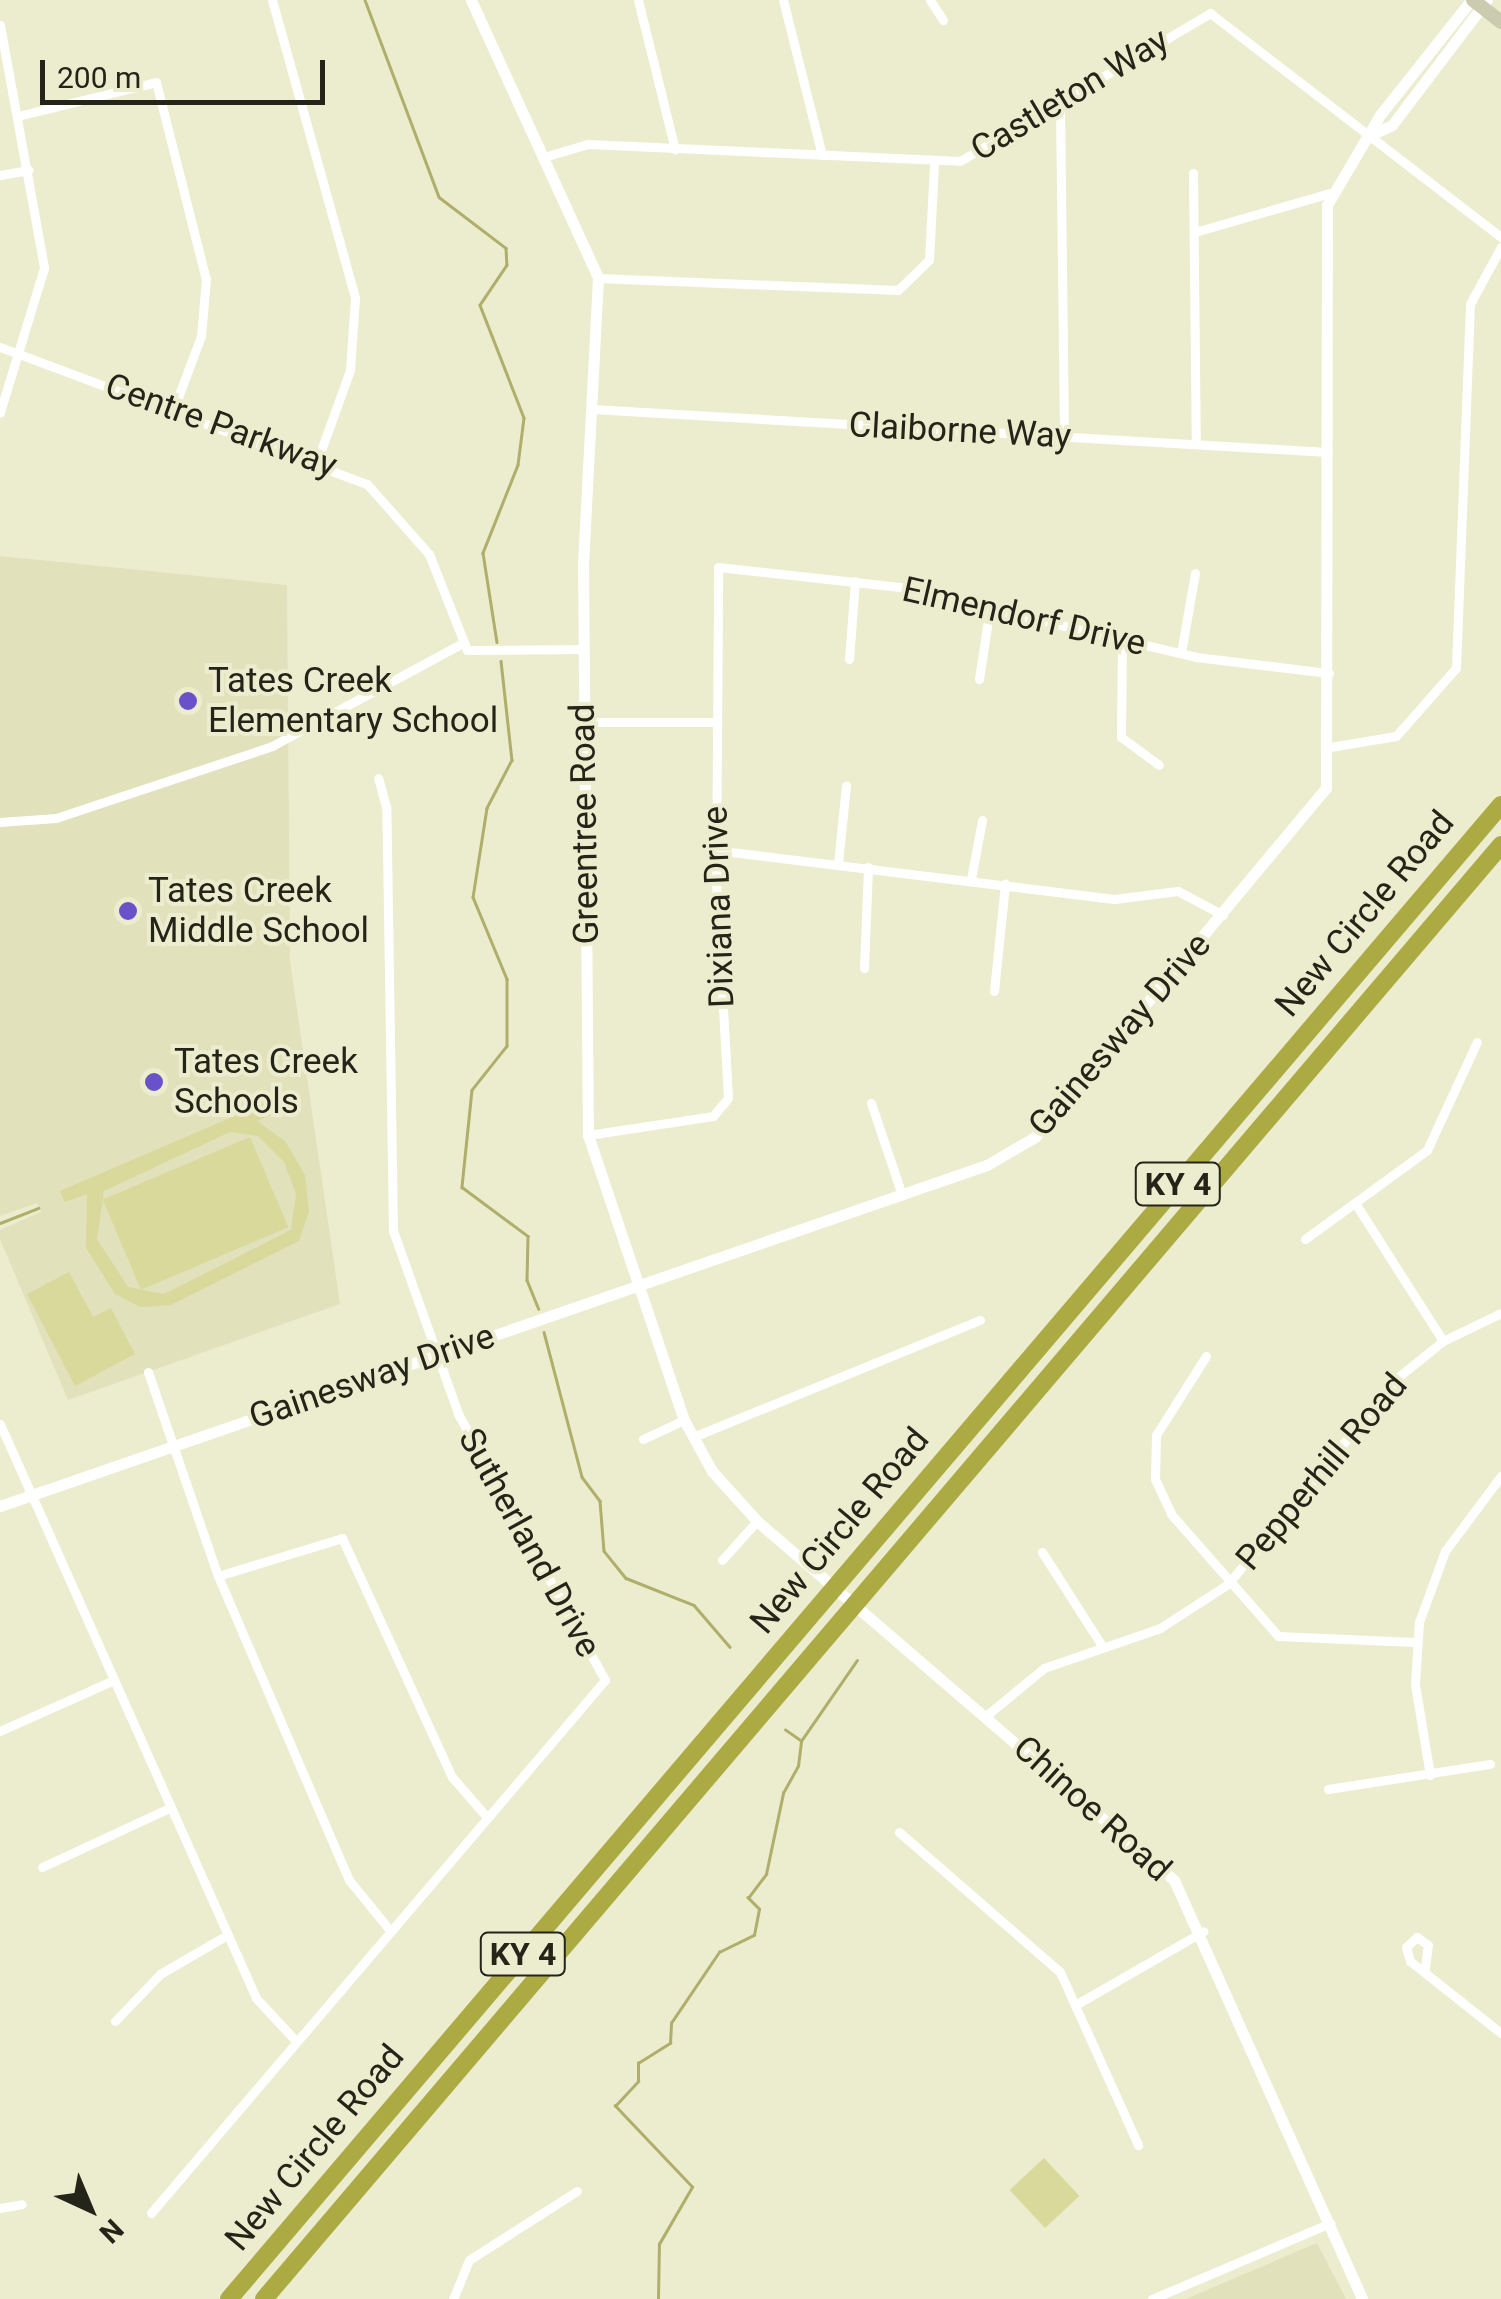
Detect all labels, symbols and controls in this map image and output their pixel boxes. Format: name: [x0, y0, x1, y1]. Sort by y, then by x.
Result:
street label: Castleton Way: [963, 19, 1177, 171]
scale bar: [45, 40, 330, 102]
text: 200 m: [57, 60, 141, 95]
street label: Centre Parkway: [100, 365, 342, 487]
street label: Claiborne Way: [848, 404, 1072, 458]
street label: Elmendorf Drive: [898, 569, 1150, 665]
place label: Tates Creek Elementary School: [208, 660, 498, 742]
marker: Tates Creek Elementary School: [177, 690, 199, 712]
street label: Greentree Road: [562, 703, 608, 945]
street label: New Circle Road: [1267, 803, 1463, 1025]
street label: Dixiana Drive: [694, 805, 744, 1009]
place label: Tates Creek Middle School: [148, 870, 369, 952]
marker: Tates Creek Middle School: [117, 900, 139, 922]
street label: Gainesway Drive: [1020, 925, 1220, 1145]
place label: Tates Creek Schools: [174, 1041, 358, 1123]
marker: Tates Creek Schools: [143, 1071, 165, 1093]
road number: KY 4: [1133, 1157, 1223, 1211]
street label: Gainesway Drive: [244, 1315, 500, 1439]
street label: Pepperhill Road: [1228, 1365, 1416, 1579]
street label: New Circle Road: [742, 1420, 938, 1642]
street label: Sutherland Drive: [449, 1421, 609, 1665]
street label: Chinoe Road: [1005, 1727, 1179, 1891]
road number: KY 4: [478, 1927, 568, 1981]
street label: New Circle Road: [217, 2037, 413, 2259]
north arrow: [40, 2159, 140, 2259]
text: N: [93, 2212, 130, 2250]

